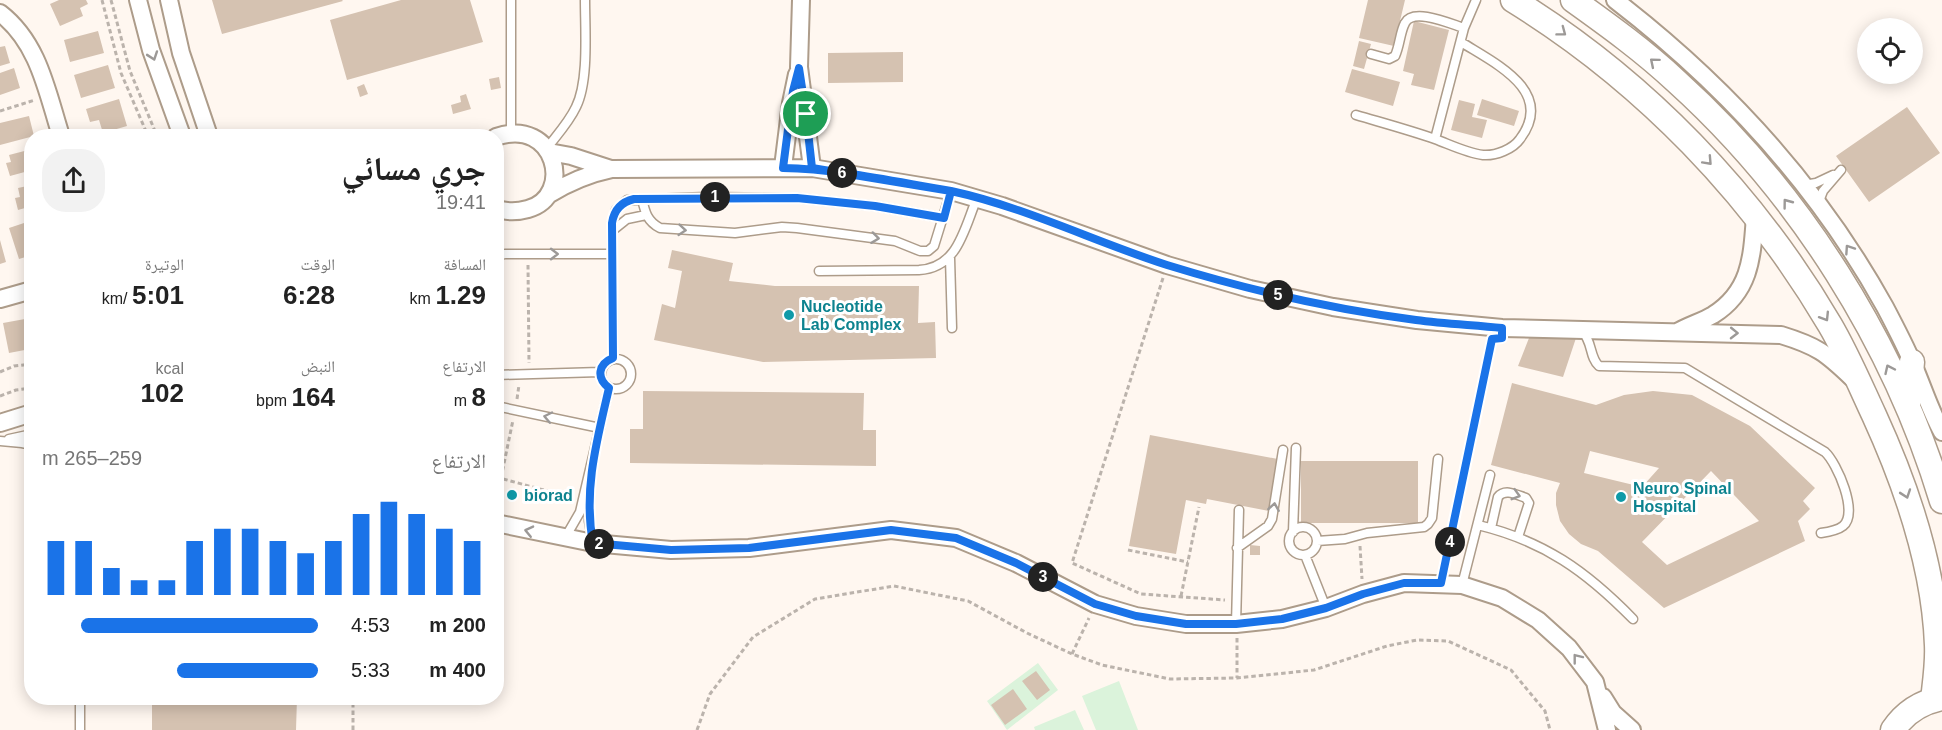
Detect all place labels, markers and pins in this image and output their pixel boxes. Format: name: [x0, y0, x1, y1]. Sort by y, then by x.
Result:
pin: [780, 88, 831, 139]
pin: 6: [827, 158, 857, 188]
pin: 1: [700, 182, 730, 212]
pin: 5: [1263, 280, 1293, 310]
place label: Nucleotide Lab Complex: [801, 298, 902, 333]
marker: Nucleotide Lab Complex: [782, 308, 796, 322]
place label: Neuro Spinal Hospital: [1633, 480, 1732, 515]
place label: biorad: [524, 487, 573, 504]
marker: biorad: [505, 488, 519, 502]
marker: Neuro Spinal Hospital: [1614, 490, 1628, 504]
pin: 4: [1435, 527, 1465, 557]
pin: 2: [584, 529, 614, 559]
pin: 3: [1028, 562, 1058, 592]

